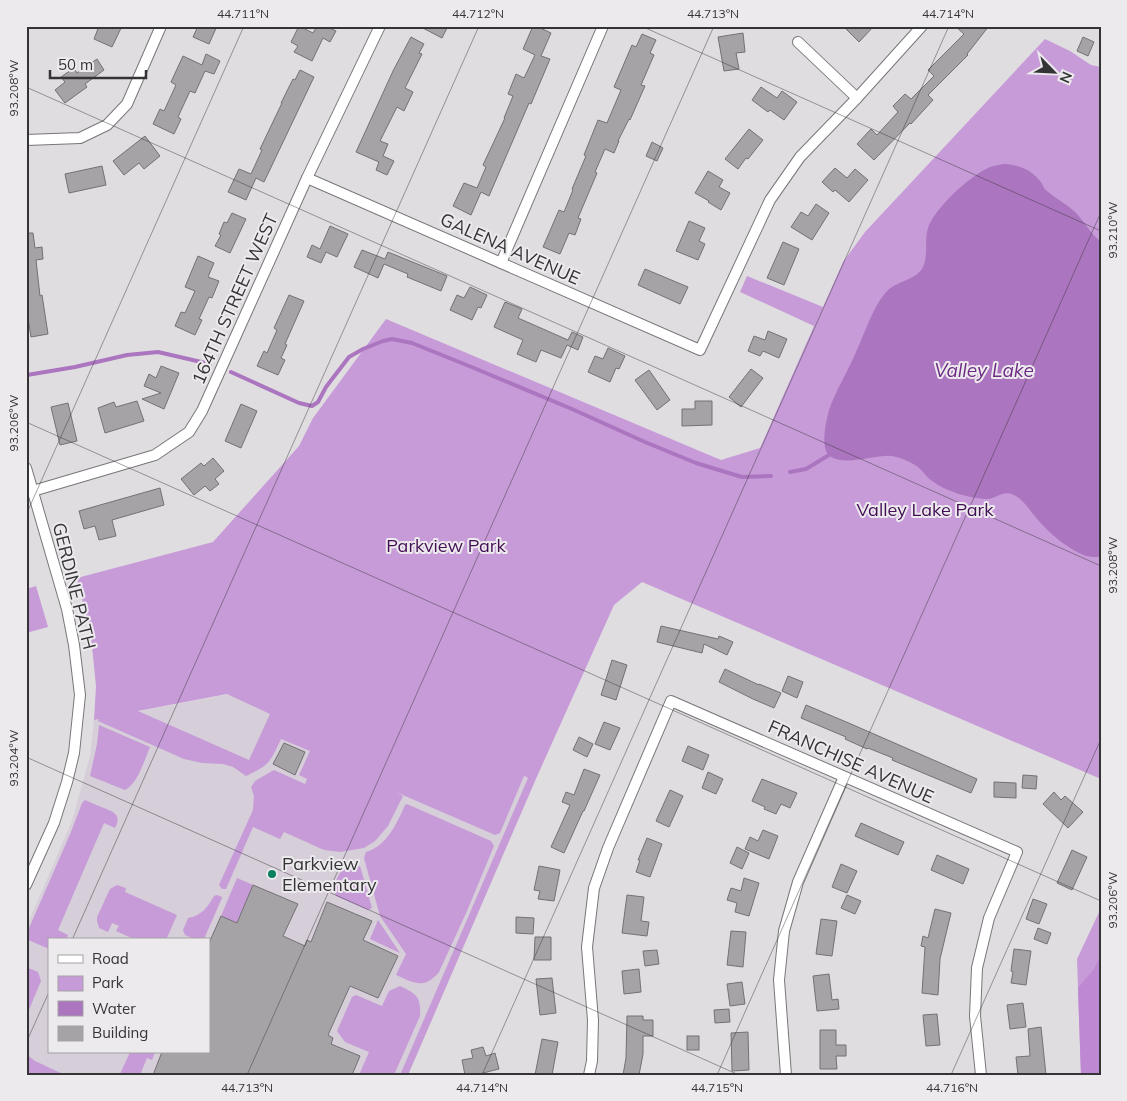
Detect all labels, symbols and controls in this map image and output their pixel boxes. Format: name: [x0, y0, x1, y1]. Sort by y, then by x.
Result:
text: 44.711°N: [217, 6, 269, 21]
text: 44.712°N: [452, 6, 504, 21]
text: 44.713°N: [687, 6, 739, 21]
text: 44.714°N: [922, 6, 974, 21]
scale bar: [50, 48, 146, 80]
north arrow: [1030, 48, 1080, 98]
text: 50 m: [58, 55, 93, 74]
text: 93.208°W: [6, 60, 21, 116]
text: N: [1056, 69, 1076, 86]
text: 93.210°W: [1105, 202, 1120, 258]
street label: GALENA AVENUE: [437, 207, 584, 290]
street label: 164TH STREET WEST: [186, 210, 283, 388]
water label: Valley Lake: [934, 358, 1034, 382]
text: 93.206°W: [6, 395, 21, 451]
park label: Valley Lake Park: [857, 498, 994, 521]
street label: GERDINE PATH: [48, 520, 101, 652]
park label: Parkview Park: [386, 534, 506, 557]
text: 93.208°W: [1105, 537, 1120, 593]
street label: FRANCHISE AVENUE: [765, 715, 938, 808]
text: 93.204°W: [6, 730, 21, 786]
place label: Parkview Elementary: [282, 852, 377, 896]
marker: Parkview Elementary: [266, 868, 278, 880]
text: 93.206°W: [1105, 872, 1120, 928]
legend: [48, 938, 210, 1054]
text: Road: [92, 949, 129, 968]
text: Park: [92, 973, 124, 992]
text: Water: [92, 999, 136, 1018]
text: Building: [92, 1023, 148, 1042]
text: 44.713°N: [221, 1080, 273, 1095]
text: 44.714°N: [456, 1080, 508, 1095]
text: 44.715°N: [691, 1080, 743, 1095]
text: 44.716°N: [926, 1080, 978, 1095]

